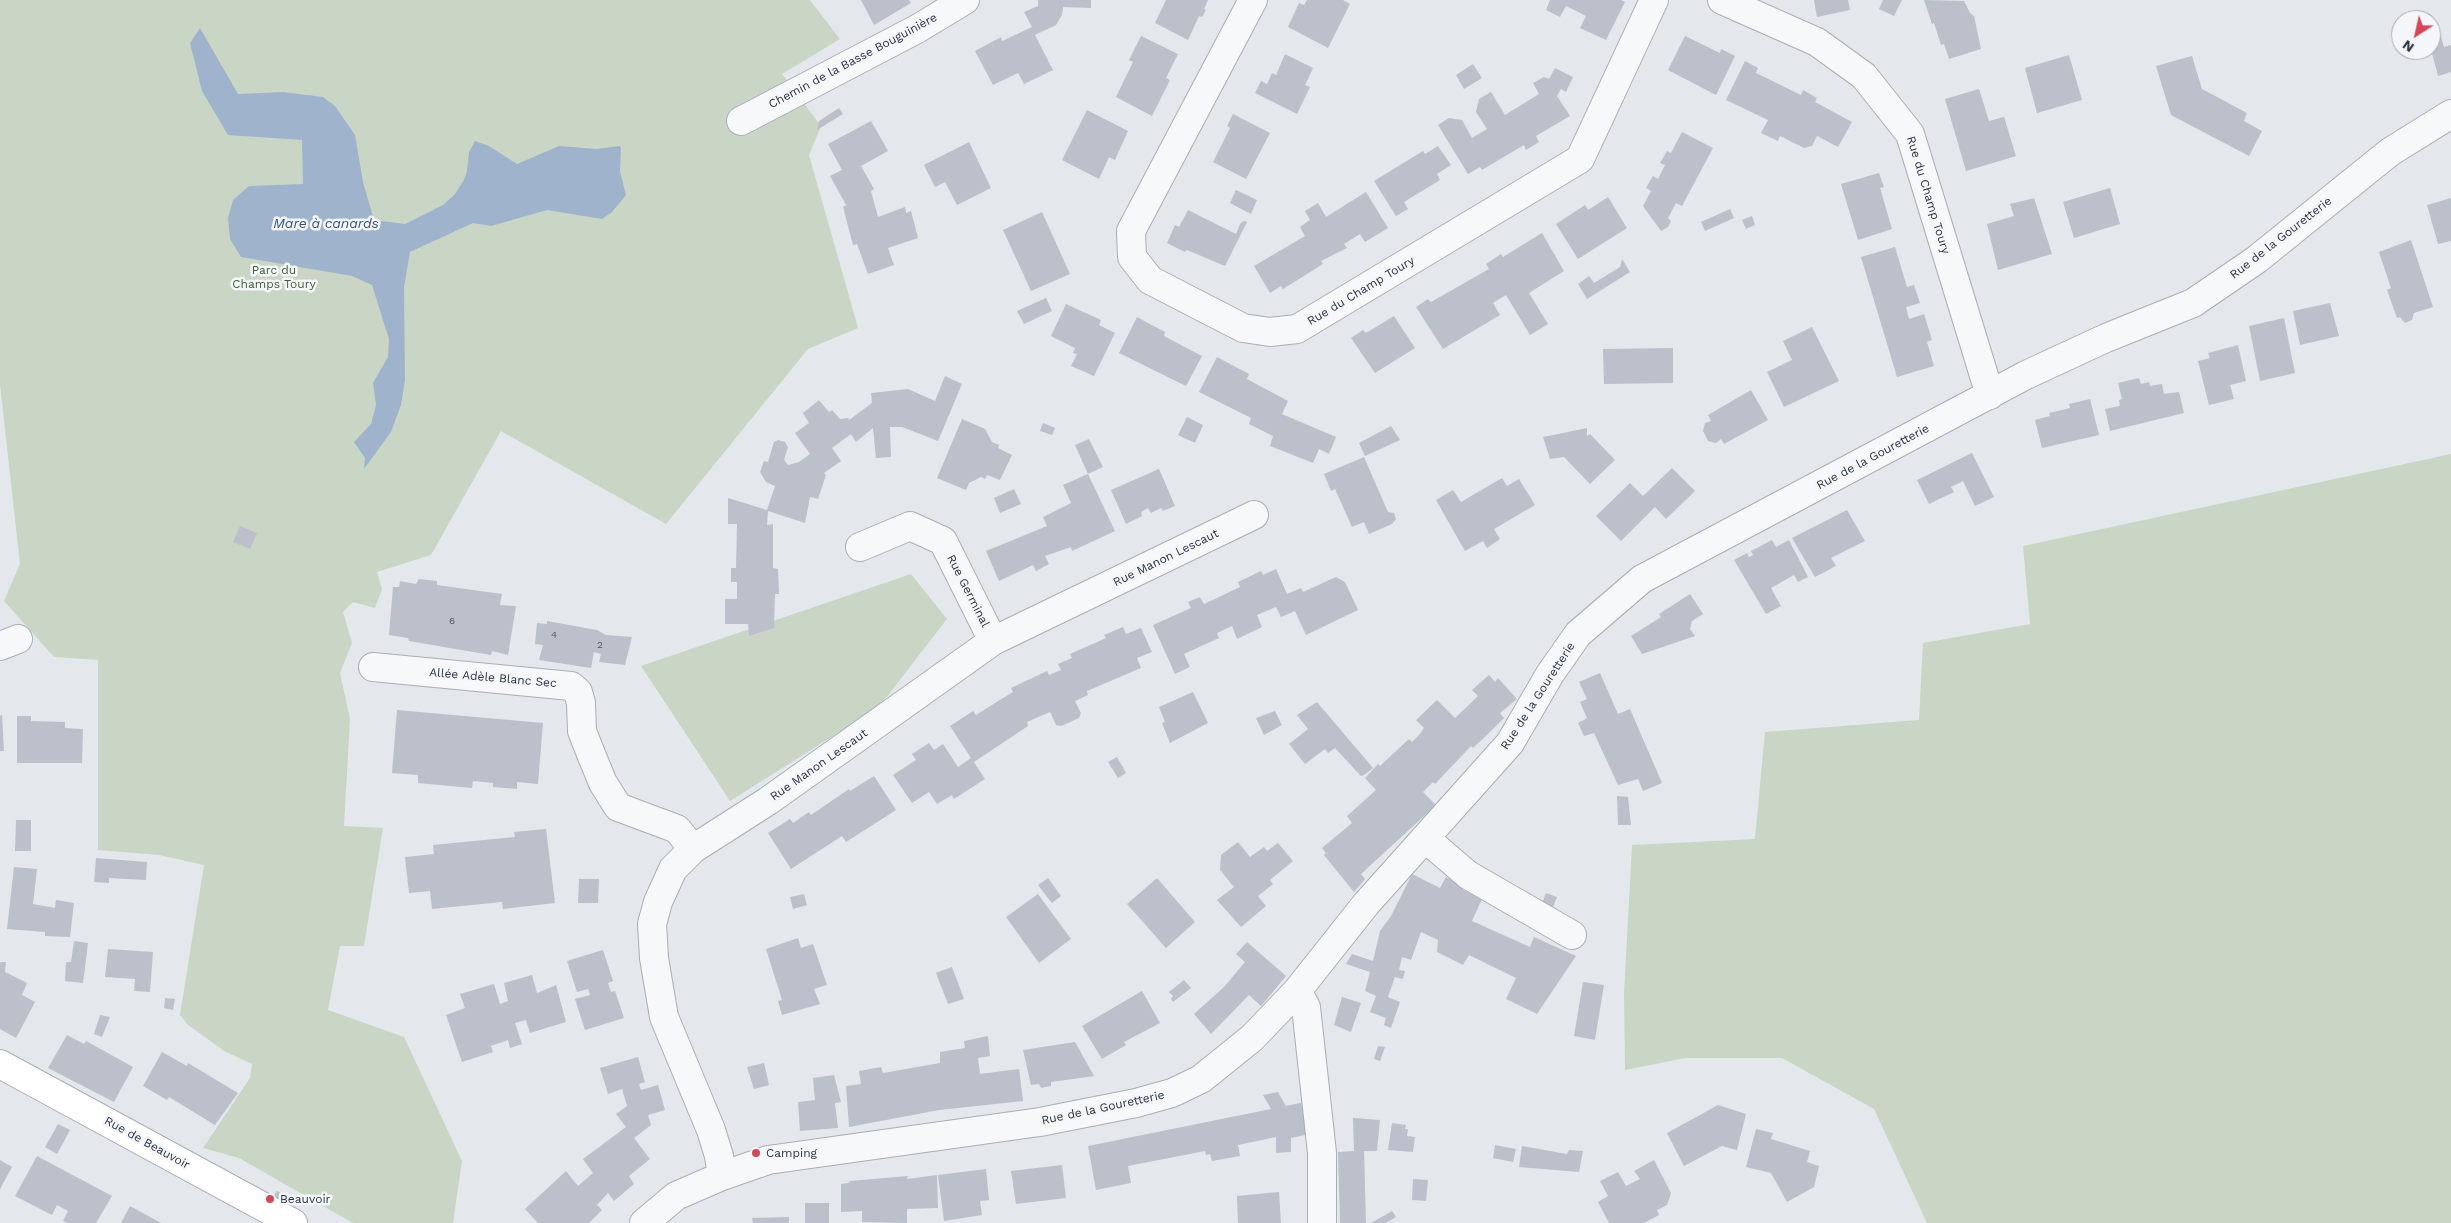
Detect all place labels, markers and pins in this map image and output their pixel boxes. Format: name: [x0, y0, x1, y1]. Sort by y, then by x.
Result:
place label: Camping: [766, 1146, 817, 1160]
marker: Camping: [750, 1147, 762, 1159]
place label: Beauvoir: [280, 1192, 330, 1206]
marker: Beauvoir: [264, 1193, 276, 1205]

